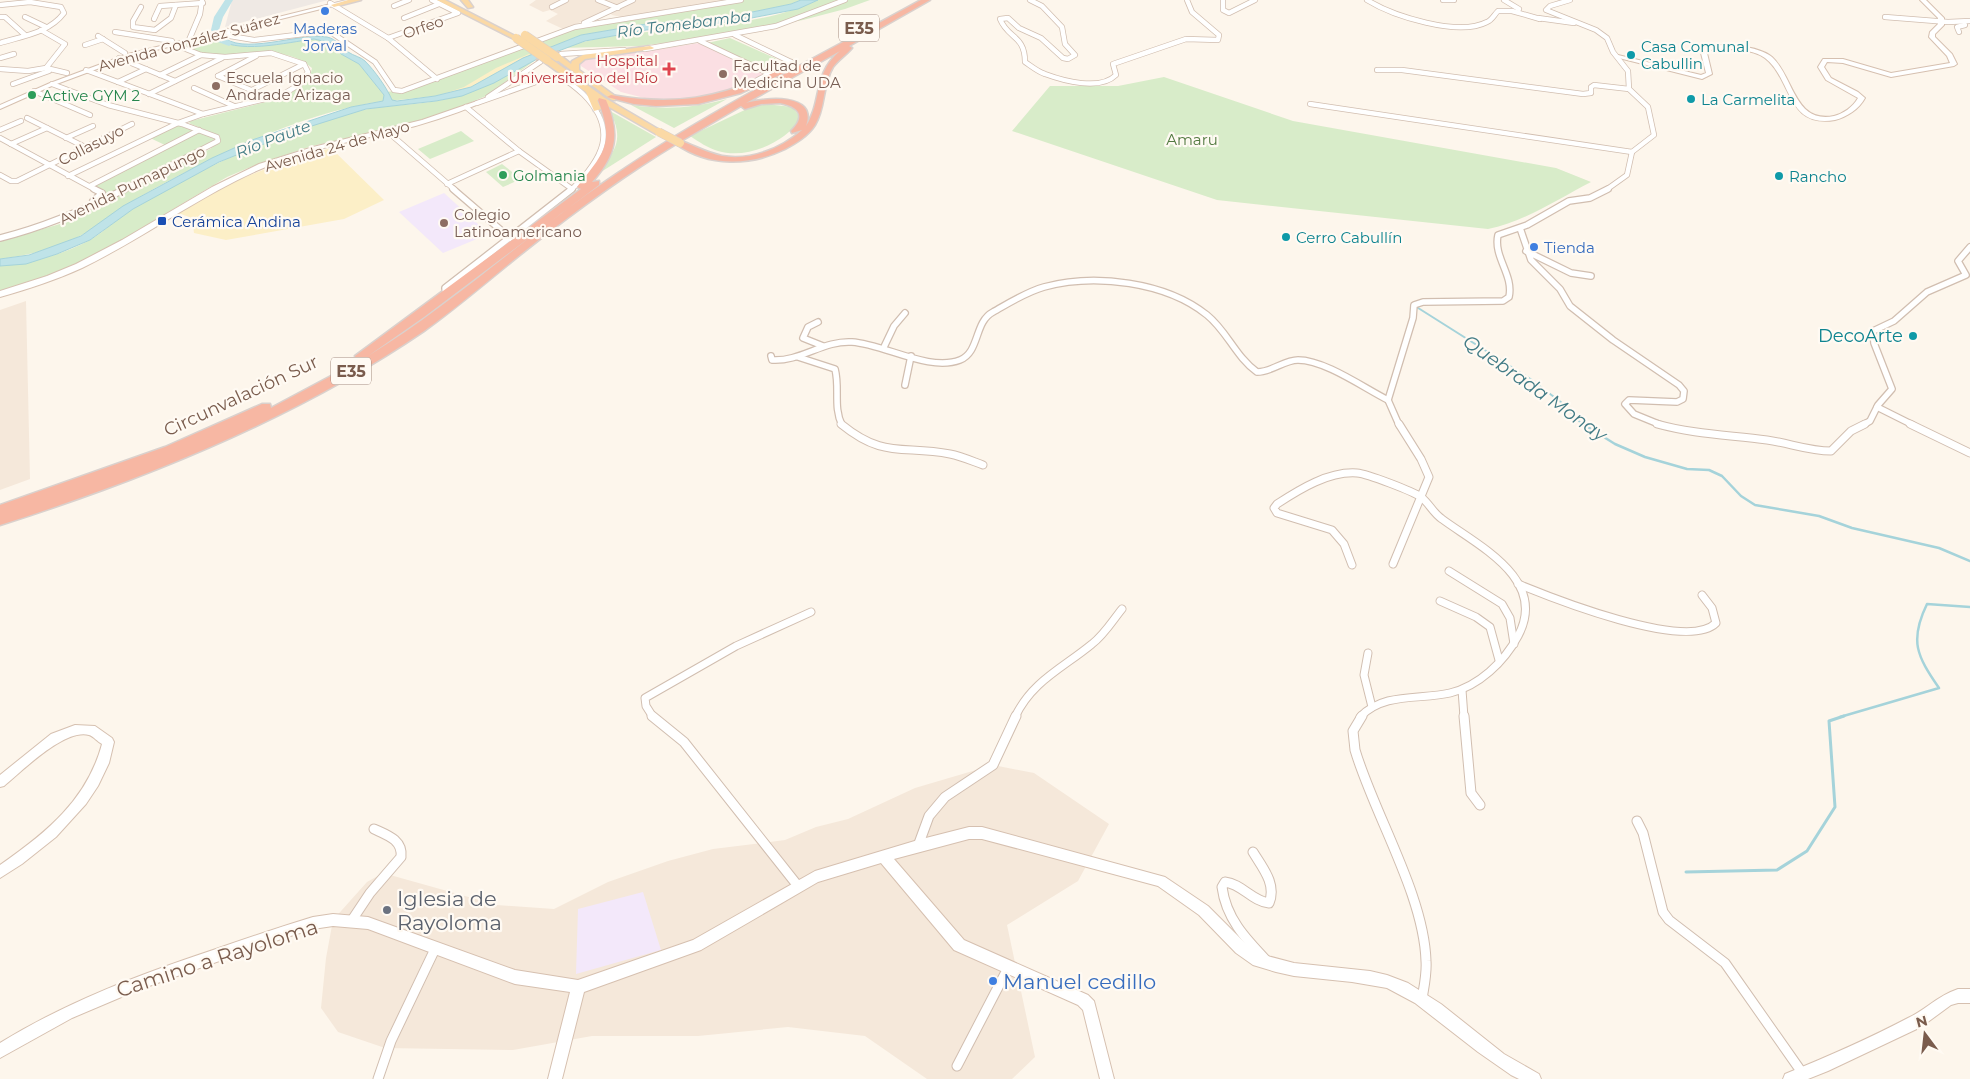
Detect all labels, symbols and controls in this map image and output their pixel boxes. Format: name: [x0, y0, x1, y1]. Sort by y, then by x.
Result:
marker: Maderas Jorval: [319, 5, 331, 17]
water label: Río Tomebamba: [616, 6, 753, 42]
street label: Avenida González Suárez: [96, 8, 282, 75]
street label: Orfeo: [400, 11, 446, 43]
road number: E35: [839, 14, 879, 42]
place label: Maderas Jorval: [293, 19, 357, 55]
place label: Casa Comunal Cabullin: [1641, 37, 1749, 73]
marker: Casa Comunal Cabullin: [1625, 49, 1637, 61]
place label: Hospital Universitario del Río: [508, 51, 658, 87]
place label: Facultad de Medicina UDA: [733, 56, 841, 92]
marker: Hospital Universitario del Río: [662, 62, 676, 76]
place label: Escuela Ignacio Andrade Arizaga: [226, 68, 351, 104]
marker: Facultad de Medicina UDA: [717, 68, 729, 80]
marker: Escuela Ignacio Andrade Arizaga: [210, 80, 222, 92]
place label: Active GYM 2: [42, 86, 140, 105]
marker: Active GYM 2: [26, 89, 38, 101]
place label: La Carmelita: [1701, 90, 1795, 109]
marker: La Carmelita: [1685, 93, 1697, 105]
water label: Río Paute: [233, 116, 313, 162]
street label: Avenida 24 de Mayo: [262, 116, 412, 176]
street label: Collasuyo: [55, 120, 127, 170]
park label: Amaru: [1166, 130, 1218, 149]
street label: Avenida Pumapungo: [56, 141, 208, 229]
place label: Golmania: [513, 166, 586, 185]
place label: Rancho: [1789, 167, 1847, 186]
marker: Golmania: [497, 169, 509, 181]
marker: Rancho: [1773, 170, 1785, 182]
place label: Colegio Latinoamericano: [454, 205, 582, 241]
place label: Cerámica Andina: [172, 212, 301, 231]
marker: Cerámica Andina: [156, 215, 168, 227]
marker: Colegio Latinoamericano: [438, 217, 450, 229]
place label: Cerro Cabullín: [1296, 228, 1402, 247]
marker: Cerro Cabullín: [1280, 231, 1292, 243]
place label: Tienda: [1544, 238, 1595, 257]
marker: Tienda: [1528, 241, 1540, 253]
place label: DecoArte: [1818, 325, 1903, 347]
water label: Quebrada Monay: [1459, 330, 1613, 447]
marker: DecoArte: [1907, 330, 1919, 342]
street label: Circunvalación Sur: [160, 351, 322, 441]
road number: E35: [331, 358, 371, 384]
place label: Iglesia de Rayoloma: [397, 886, 502, 935]
marker: Iglesia de Rayoloma: [381, 904, 393, 916]
street label: Camino a Rayoloma: [113, 914, 321, 1002]
place label: Manuel cedillo: [1003, 969, 1156, 994]
marker: Manuel cedillo: [987, 975, 999, 987]
north arrow: [1900, 1009, 1950, 1059]
text: N: [1914, 1011, 1929, 1032]

